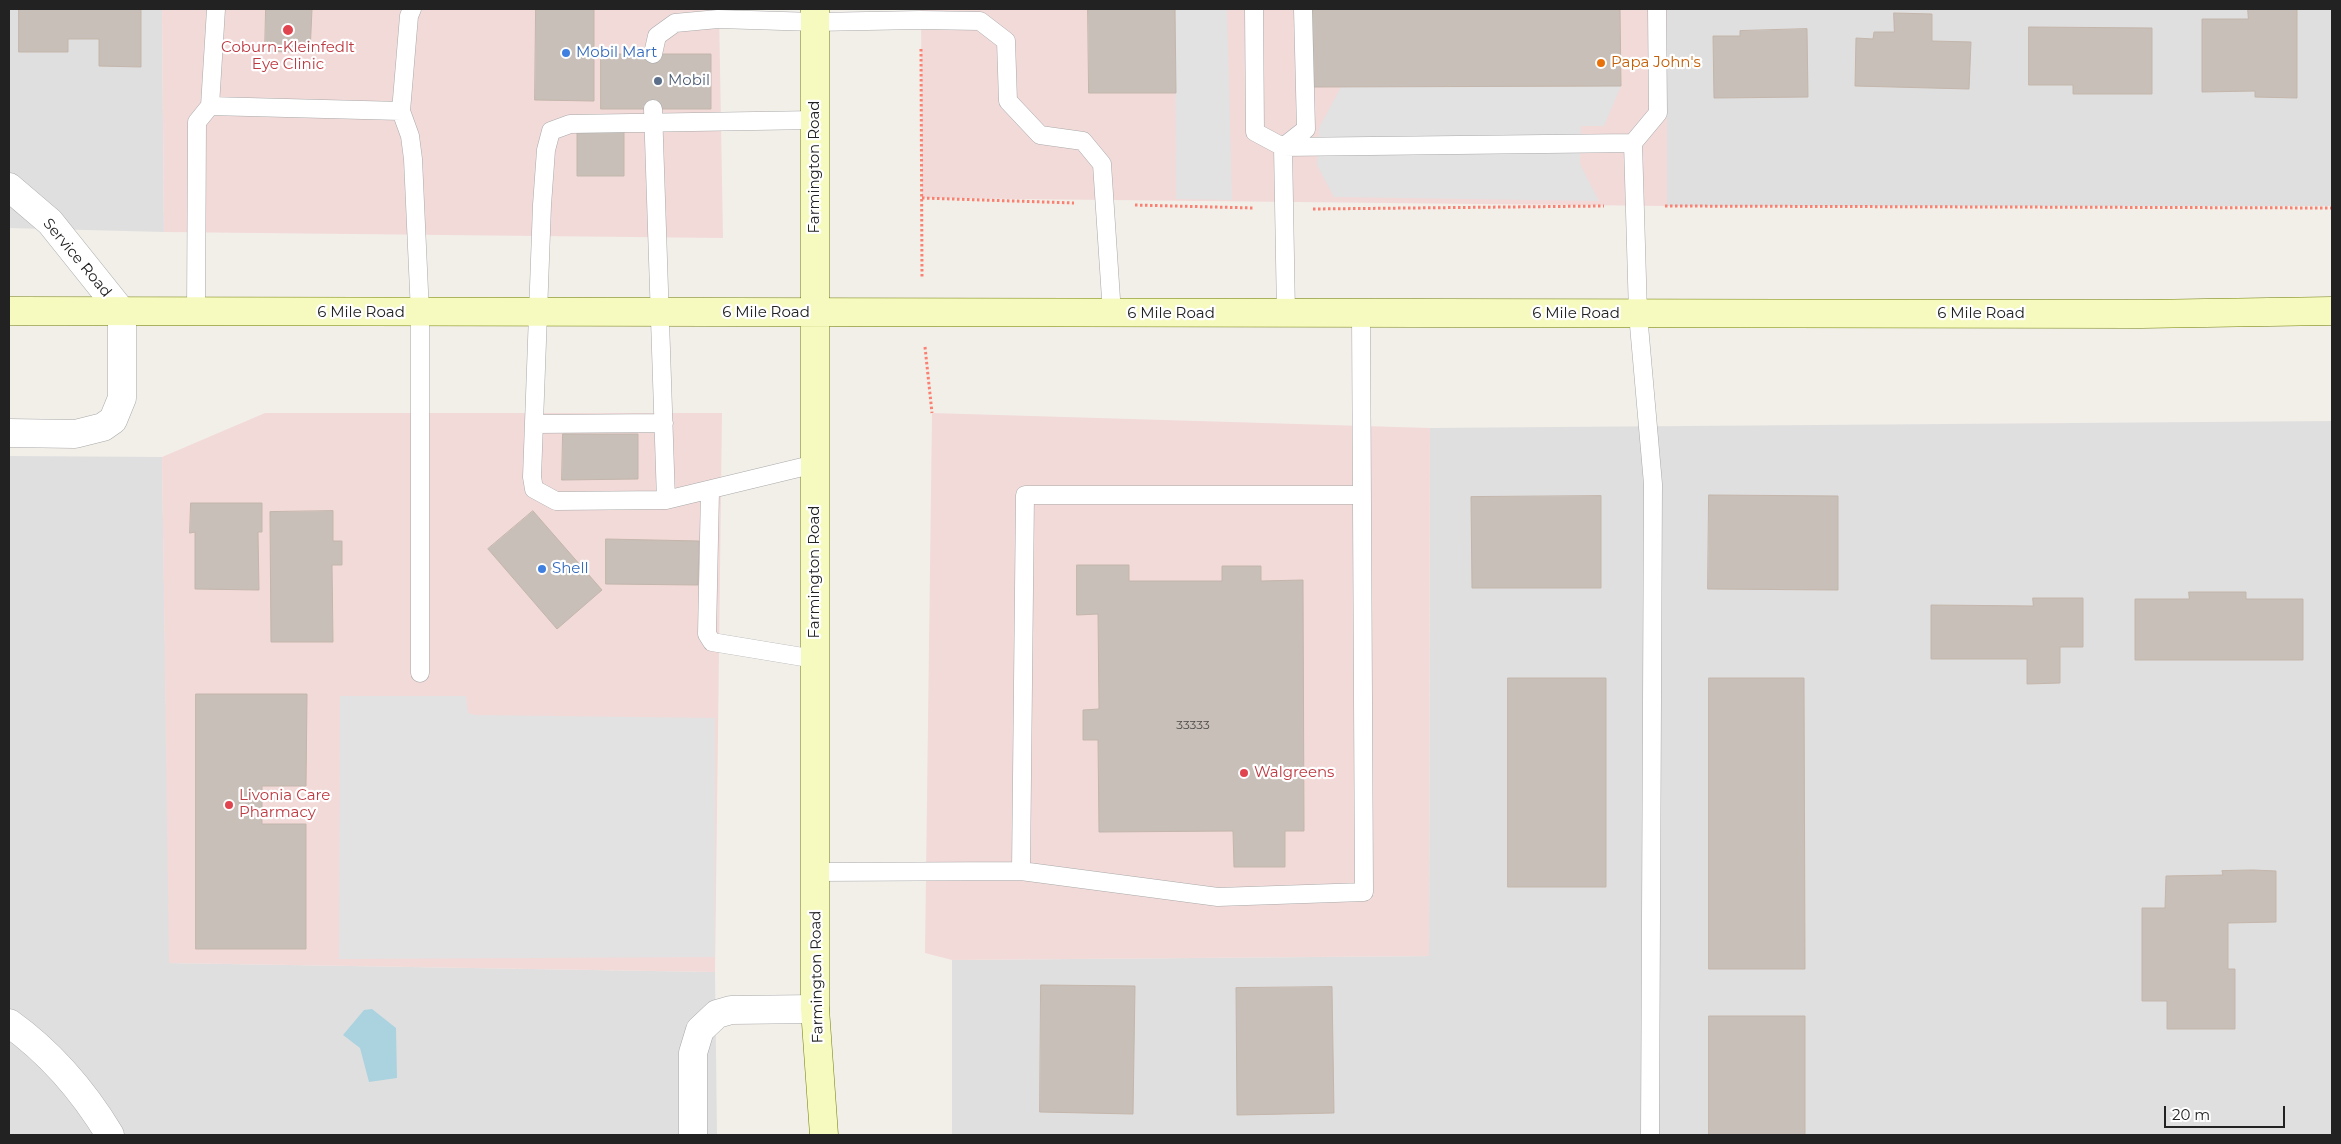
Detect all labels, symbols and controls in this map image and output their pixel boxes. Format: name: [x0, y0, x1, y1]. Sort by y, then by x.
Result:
marker: Coburn-Kleinfedlt Eye Clinic: [281, 23, 295, 37]
place label: Coburn-Kleinfedlt Eye Clinic: [221, 39, 355, 74]
place label: Mobil Mart: [576, 44, 657, 62]
marker: Mobil Mart: [560, 47, 572, 59]
place label: Papa John's: [1611, 54, 1701, 72]
marker: Papa John's: [1595, 57, 1607, 69]
place label: Mobil: [668, 72, 710, 90]
marker: Mobil: [652, 75, 664, 87]
street label: Farmington Road: [806, 101, 824, 233]
street label: Service Road: [39, 215, 115, 301]
street label: 6 Mile Road: [317, 304, 405, 322]
street label: 6 Mile Road: [722, 304, 810, 322]
street label: 6 Mile Road: [1127, 305, 1215, 323]
street label: 6 Mile Road: [1532, 305, 1620, 323]
street label: 6 Mile Road: [1937, 305, 2025, 323]
street label: Farmington Road: [806, 506, 824, 638]
place label: Shell: [552, 560, 588, 578]
marker: Shell: [536, 563, 548, 575]
house number: 33333: [1176, 718, 1210, 732]
place label: Walgreens: [1254, 764, 1334, 782]
marker: Walgreens: [1238, 767, 1250, 779]
place label: Livonia Care Pharmacy: [239, 787, 330, 822]
marker: Livonia Care Pharmacy: [223, 799, 235, 811]
street label: Farmington Road: [807, 910, 827, 1044]
scale bar: [2166, 1096, 2287, 1128]
text: 20 m: [2172, 1105, 2210, 1124]

